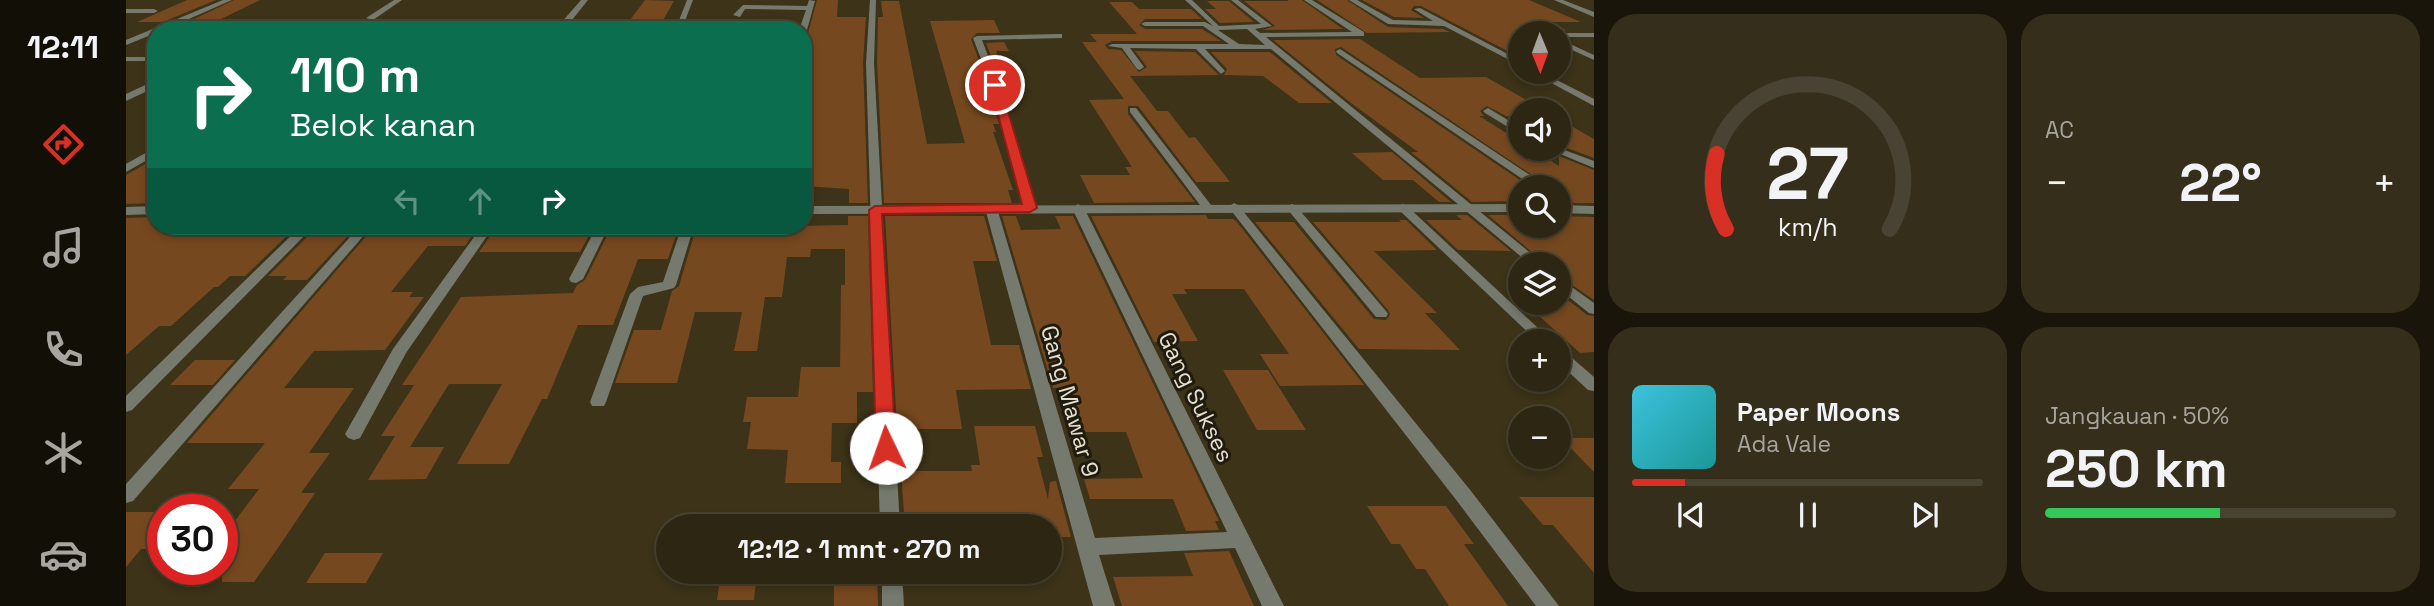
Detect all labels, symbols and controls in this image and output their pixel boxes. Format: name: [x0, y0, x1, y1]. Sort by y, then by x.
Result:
north arrow: [1508, 21, 1572, 84]
map controls: [1508, 21, 1571, 469]
text: 12:11: [27, 27, 99, 67]
text: 110 m: [290, 44, 420, 106]
icon: right: [175, 49, 266, 140]
pin: [965, 55, 1025, 115]
icon: arrive: [976, 66, 1014, 104]
button: sound: [1508, 98, 1571, 161]
text: Belok kanan: [290, 105, 476, 145]
text: AC: [2045, 115, 2074, 145]
icon: directions: [39, 120, 88, 169]
text: 27: [1766, 128, 1849, 221]
text: 22°: [2179, 150, 2262, 216]
text: −: [2045, 159, 2069, 207]
text: +: [2372, 159, 2396, 207]
button: search: [1508, 175, 1571, 238]
icon: left: [388, 182, 426, 220]
icon: ahead: [461, 182, 499, 220]
icon: right: [534, 182, 572, 220]
text: km/h: [1778, 211, 1837, 243]
icon: music: [39, 223, 88, 272]
button: layers: [1508, 252, 1571, 315]
street label: Gang Mawar 9: [1034, 322, 1106, 480]
icon: phone: [39, 325, 88, 374]
street label: Gang Sukses: [1152, 327, 1240, 467]
button: +: [1508, 329, 1571, 392]
text: Paper Moons: [1737, 395, 1900, 429]
text: Jangkauan · 50%: [2045, 401, 2229, 431]
button: −: [1508, 406, 1571, 469]
position arrow: [849, 411, 923, 485]
icon: climate: [39, 428, 88, 477]
text: Ada Vale: [1737, 429, 1831, 459]
text: 250 km: [2045, 436, 2228, 502]
speed limit sign: 30: [147, 494, 238, 585]
icon: previous: [1672, 496, 1710, 534]
icon: pause: [1789, 496, 1827, 534]
icon: next: [1906, 496, 1944, 534]
icon: car: [39, 530, 88, 579]
text: 12:12 · 1 mnt · 270 m: [737, 532, 981, 566]

